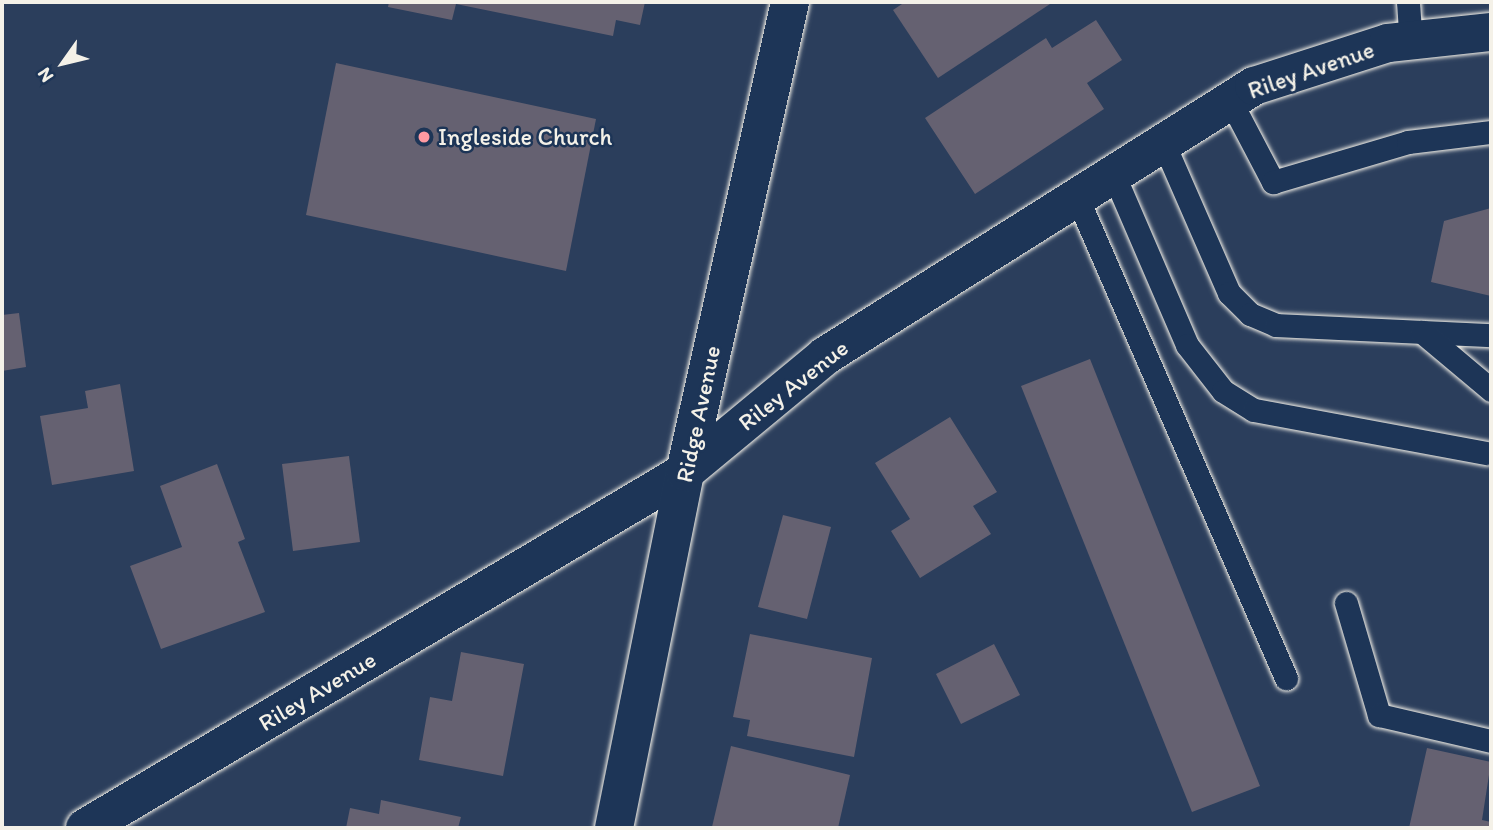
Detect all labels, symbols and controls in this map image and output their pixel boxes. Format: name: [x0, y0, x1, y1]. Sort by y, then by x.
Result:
north arrow: [28, 28, 98, 98]
street label: Riley Avenue: [1245, 35, 1377, 105]
text: N: [32, 63, 58, 87]
place label: Ingleside Church: [438, 123, 612, 151]
marker: Ingleside Church: [416, 129, 432, 145]
street label: Riley Avenue: [733, 333, 853, 437]
street label: Ridge Avenue: [670, 344, 726, 484]
street label: Riley Avenue: [254, 645, 380, 737]

